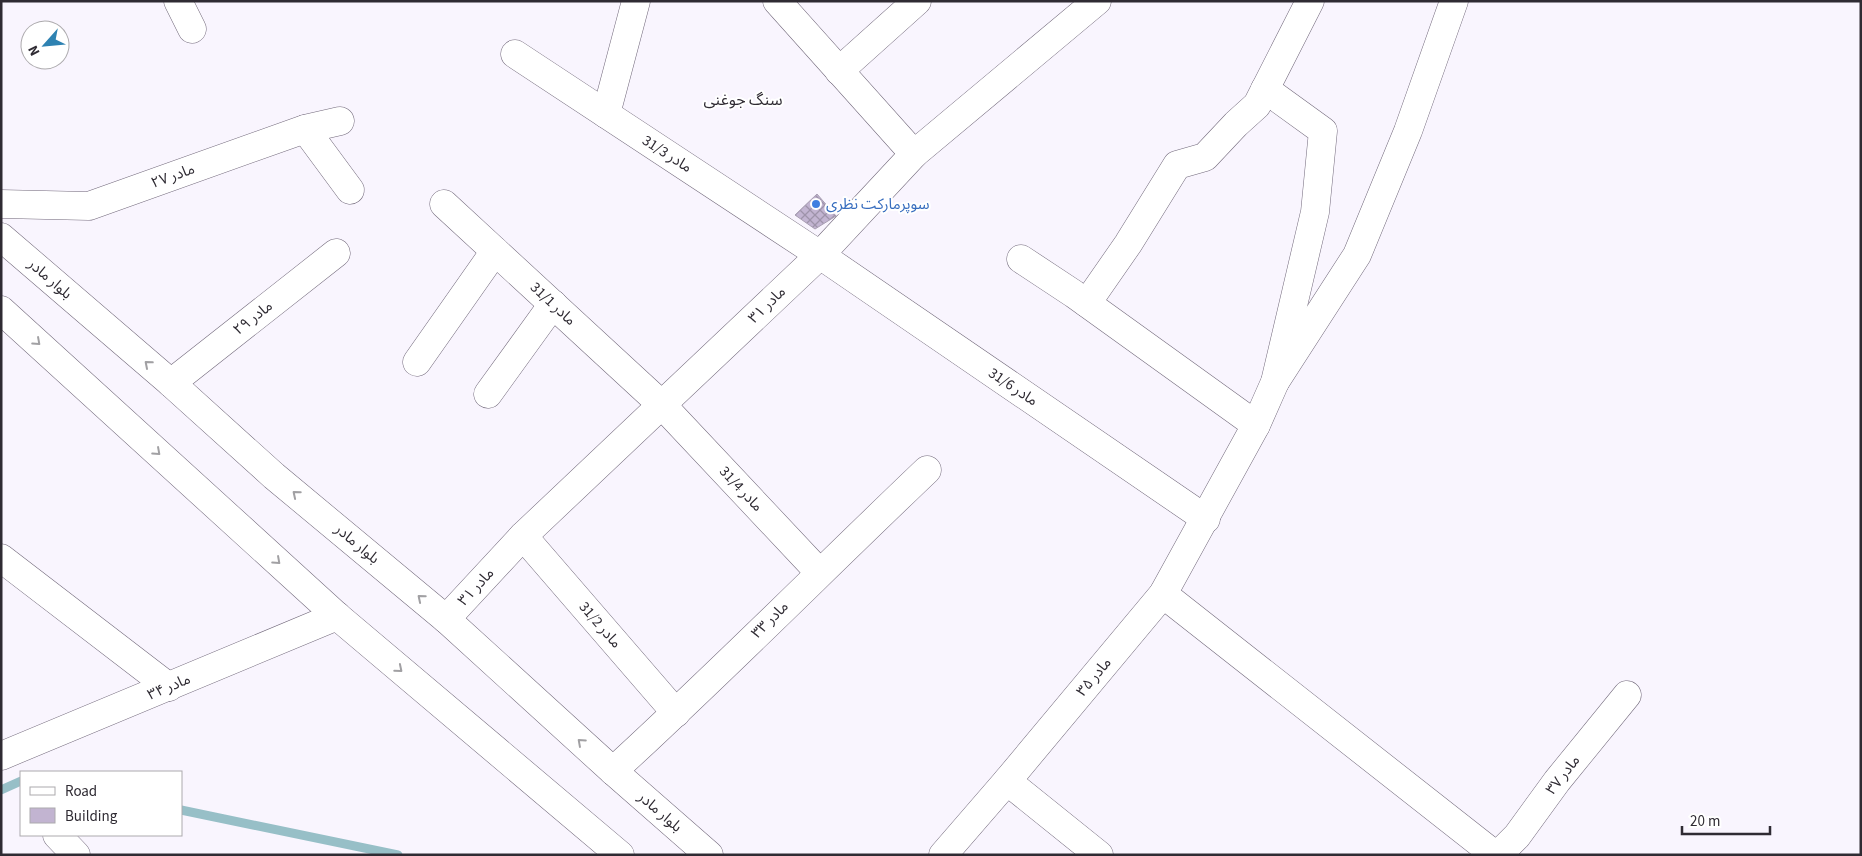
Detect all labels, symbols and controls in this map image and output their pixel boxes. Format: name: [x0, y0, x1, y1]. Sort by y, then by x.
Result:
north arrow: [20, 20, 70, 70]
text: N: [23, 42, 45, 59]
district label: سنگ جوغنی: [703, 89, 783, 111]
street label: مادر 31/3: [638, 130, 696, 178]
street label: مادر ۲۷: [148, 158, 198, 194]
place label: سوپرمارکت نظری: [826, 194, 930, 215]
marker: سوپرمارکت نظری: [810, 198, 822, 210]
street label: بلوار مادر: [23, 253, 77, 304]
street label: مادر 31/1: [526, 277, 580, 331]
street label: مادر ۳۱: [743, 282, 791, 328]
street label: مادر ۲۹: [229, 296, 277, 340]
one-way arrow: [32, 336, 41, 345]
one-way arrow: [144, 360, 153, 369]
street label: مادر 31/6: [984, 363, 1042, 411]
one-way arrow: [152, 446, 161, 455]
street label: مادر 31/4: [714, 462, 768, 516]
one-way arrow: [293, 492, 302, 500]
street label: بلوار مادر: [329, 518, 384, 569]
one-way arrow: [272, 556, 281, 565]
street label: مادر ۳۱: [453, 563, 499, 611]
one-way arrow: [418, 595, 427, 604]
street label: مادر 31/2: [574, 597, 626, 653]
street label: مادر ۳۳: [747, 597, 793, 643]
street label: مادر ۳۵: [1071, 653, 1117, 701]
one-way arrow: [394, 663, 403, 672]
street label: مادر ۳۴: [144, 669, 194, 705]
one-way arrow: [577, 738, 586, 747]
street label: مادر ۳۷: [1541, 751, 1585, 799]
legend: [20, 771, 182, 836]
text: Road: [65, 781, 97, 802]
street label: بلوار مادر: [633, 786, 687, 837]
scale bar: [1682, 804, 1770, 836]
text: Building: [65, 806, 118, 827]
text: 20 m: [1690, 811, 1720, 832]

